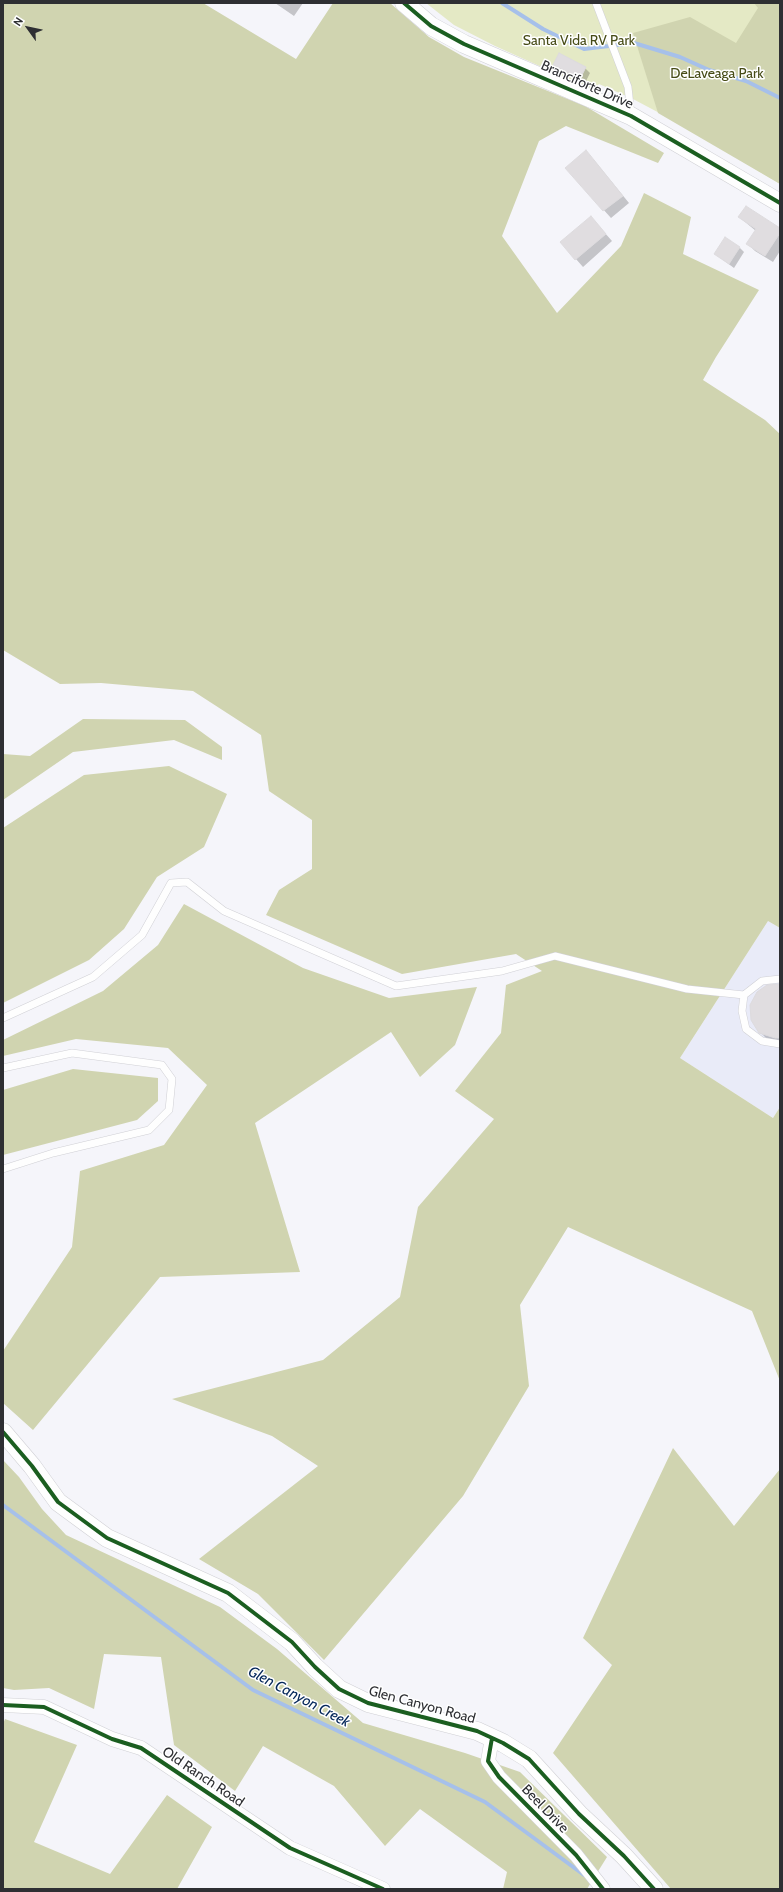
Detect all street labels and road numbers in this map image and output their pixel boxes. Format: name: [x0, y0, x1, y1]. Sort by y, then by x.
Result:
street label: Branciforte Drive: [538, 57, 636, 113]
street label: Glen Canyon Road: [367, 1683, 477, 1727]
street label: Old Ranch Road: [159, 1743, 247, 1811]
street label: Beel Drive: [518, 1781, 572, 1837]

